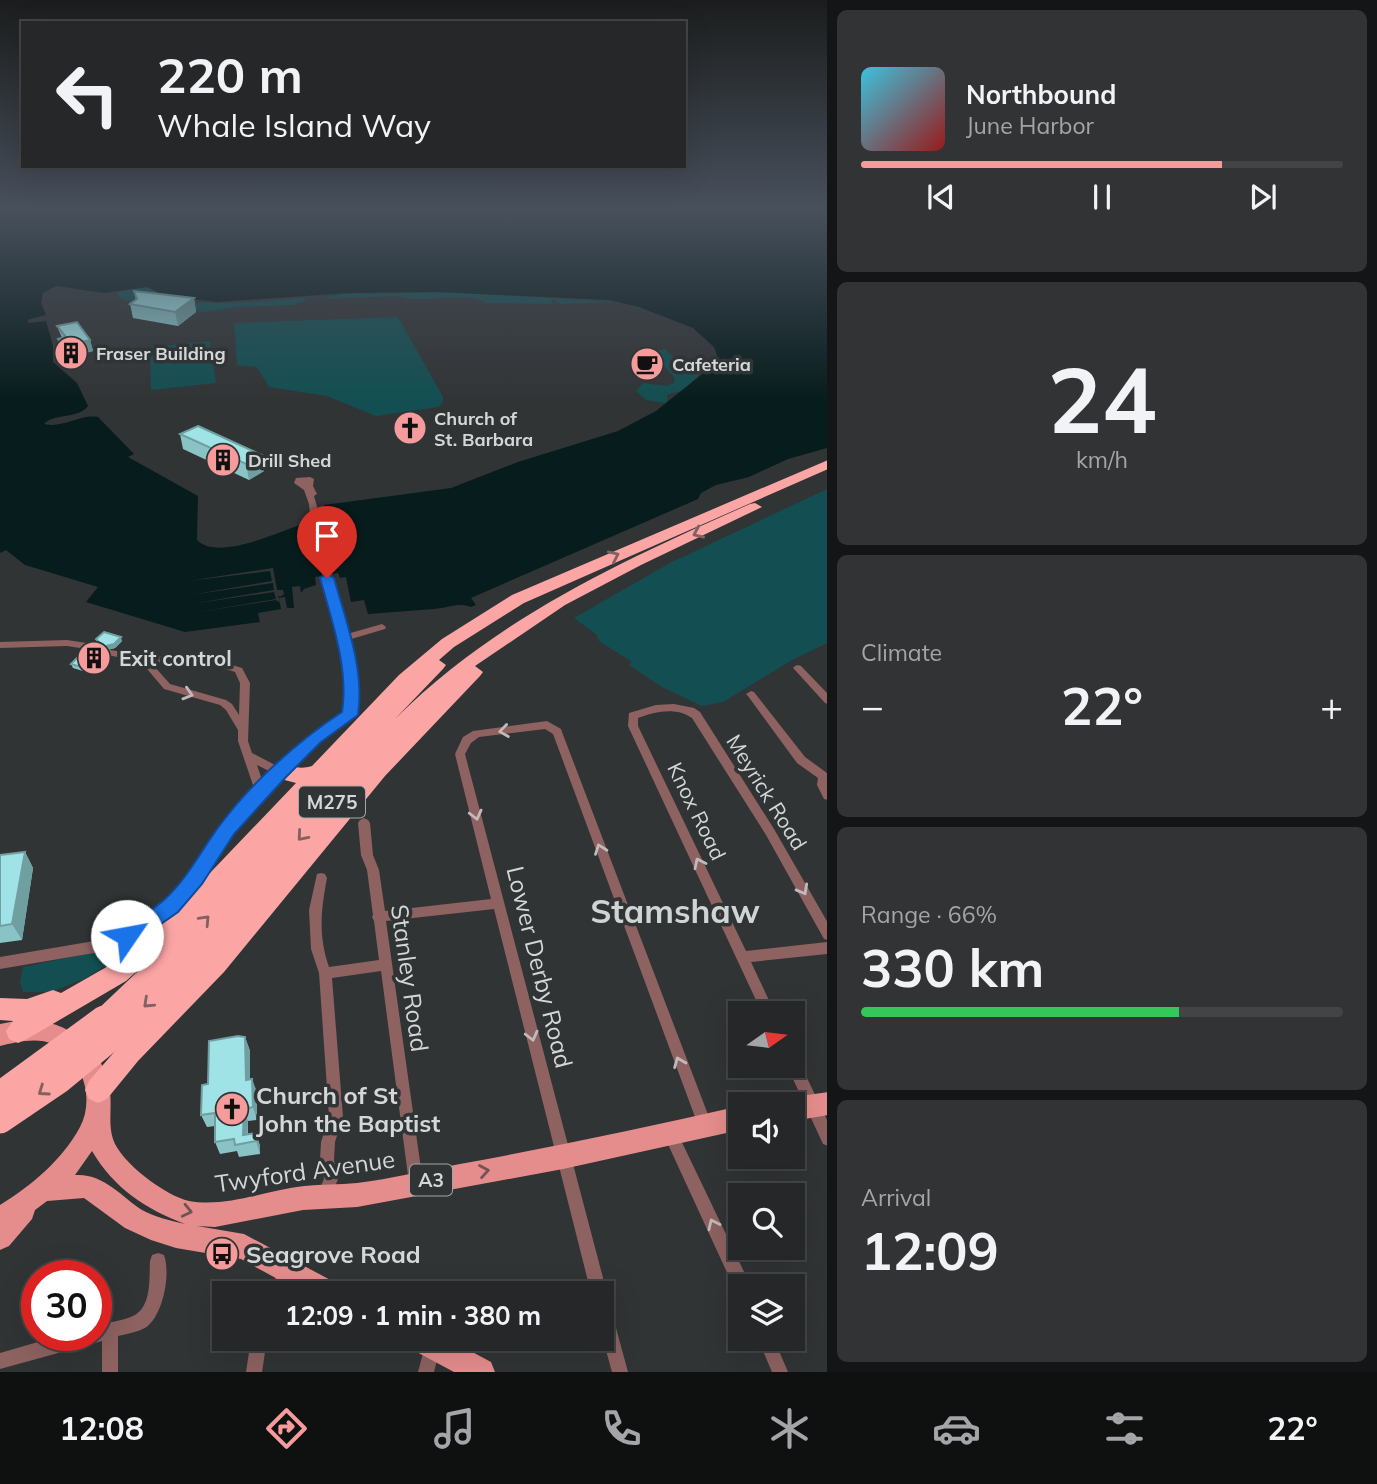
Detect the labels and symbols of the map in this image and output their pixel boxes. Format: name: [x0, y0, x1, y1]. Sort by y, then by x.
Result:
building icon: Fraser Building: [52, 334, 90, 372]
place label: Fraser Building: [96, 342, 226, 365]
cafe icon: Cafeteria: [628, 345, 666, 383]
place label: Cafeteria: [672, 353, 751, 376]
place label: Church of St. Barbara: [434, 407, 533, 451]
church icon: Church of St. Barbara: [391, 409, 429, 447]
building icon: Drill Shed: [204, 441, 242, 479]
place label: Drill Shed: [248, 449, 331, 472]
pin: [297, 506, 357, 578]
one-way arrow: [693, 524, 705, 538]
one-way arrow: [607, 550, 619, 564]
building icon: Exit control: [75, 639, 113, 677]
place label: Exit control: [119, 645, 232, 671]
one-way arrow: [182, 685, 194, 700]
one-way arrow: [498, 723, 510, 738]
street label: Meyrick Road: [721, 729, 813, 855]
street label: Knox Road: [662, 758, 732, 864]
road number: M275: [299, 786, 365, 818]
one-way arrow: [468, 809, 482, 821]
one-way arrow: [298, 828, 310, 841]
one-way arrow: [594, 843, 608, 855]
one-way arrow: [693, 858, 707, 870]
street label: Lower Derby Road: [500, 863, 580, 1071]
one-way arrow: [795, 883, 808, 895]
district label: Stamshaw: [590, 890, 760, 931]
position arrow: [90, 899, 164, 973]
street label: Stanley Road: [385, 903, 435, 1053]
one-way arrow: [196, 915, 209, 928]
one-way arrow: [143, 995, 156, 1008]
north arrow: [728, 1001, 805, 1078]
one-way arrow: [524, 1029, 538, 1041]
one-way arrow: [674, 1057, 688, 1069]
place label: Church of St John the Baptist: [256, 1080, 440, 1138]
one-way arrow: [38, 1083, 51, 1095]
church icon: Church of St John the Baptist: [213, 1090, 251, 1128]
street label: Twyford Avenue: [213, 1144, 397, 1198]
road number: A3: [410, 1164, 452, 1196]
one-way arrow: [478, 1164, 490, 1179]
one-way arrow: [181, 1203, 193, 1217]
one-way arrow: [707, 1219, 721, 1232]
bus stop icon: Seagrove Road: [203, 1235, 241, 1273]
place label: Seagrove Road: [246, 1239, 421, 1269]
speed limit sign: 30: [21, 1260, 112, 1351]

